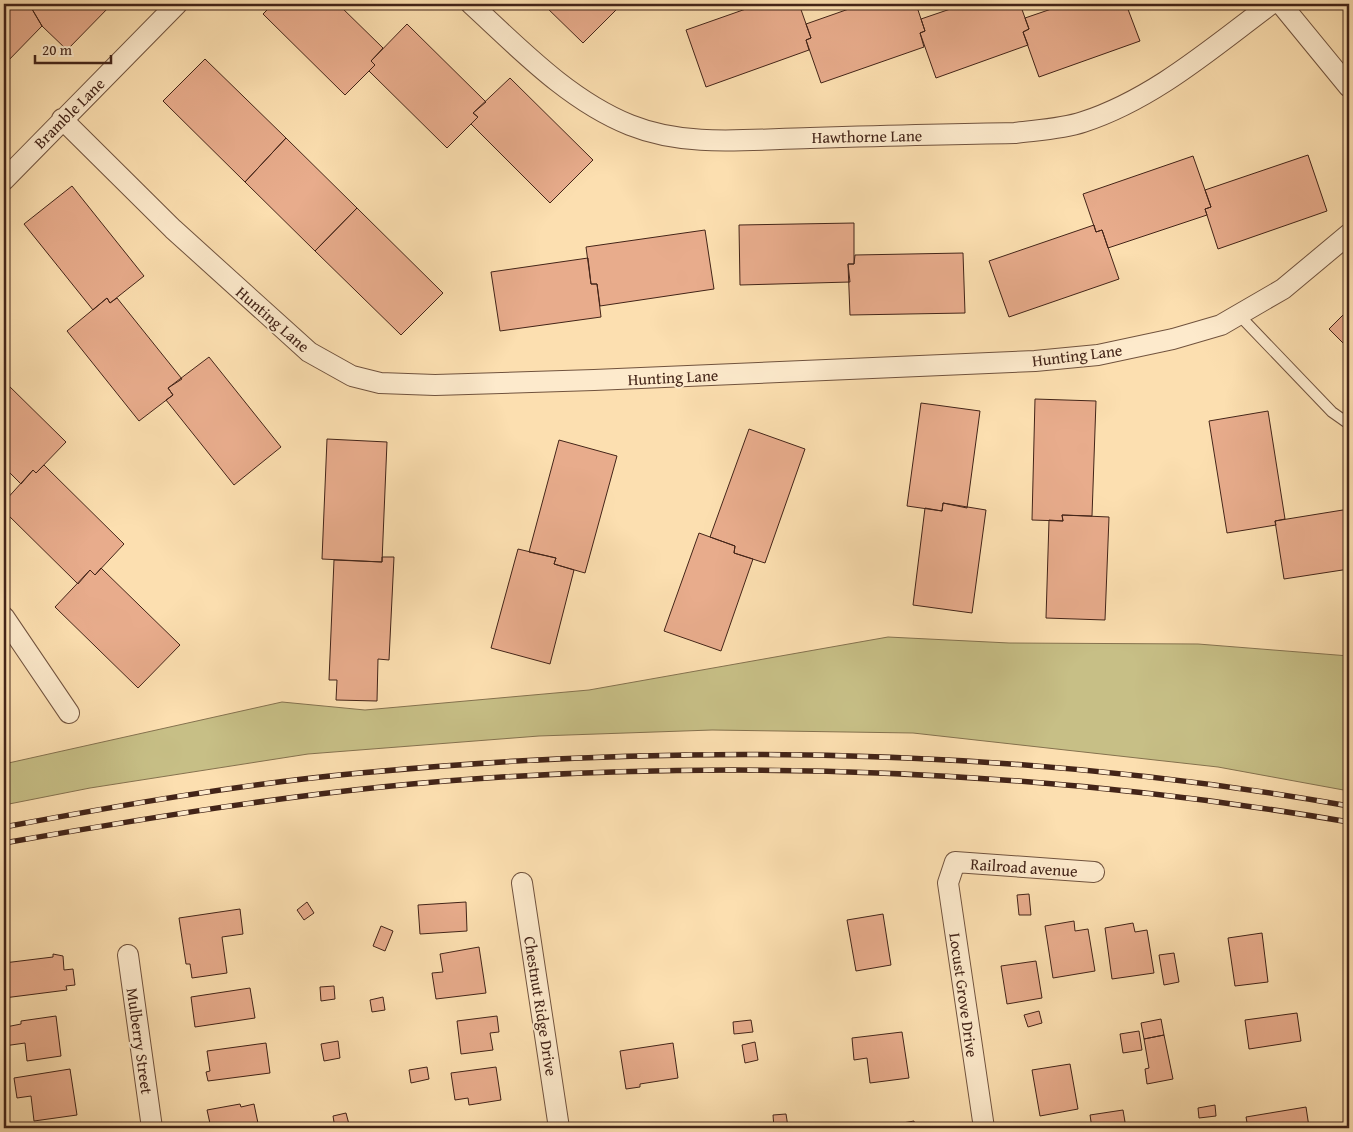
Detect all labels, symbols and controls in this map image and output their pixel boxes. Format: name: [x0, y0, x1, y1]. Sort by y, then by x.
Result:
scale bar: [35, 32, 111, 64]
text: 20 m: [42, 39, 73, 60]
street label: Bramble Lane: [28, 72, 110, 154]
street label: Hawthorne Lane: [812, 123, 922, 149]
street label: Hunting Lane: [231, 280, 315, 358]
street label: Hunting Lane: [1031, 338, 1123, 372]
street label: Hunting Lane: [627, 363, 719, 391]
street label: Railroad avenue: [970, 851, 1078, 883]
street label: Locust Grove Drive: [943, 931, 985, 1059]
street label: Chestnut Ridge Drive: [518, 934, 564, 1078]
street label: Mulberry Street: [121, 986, 159, 1096]

